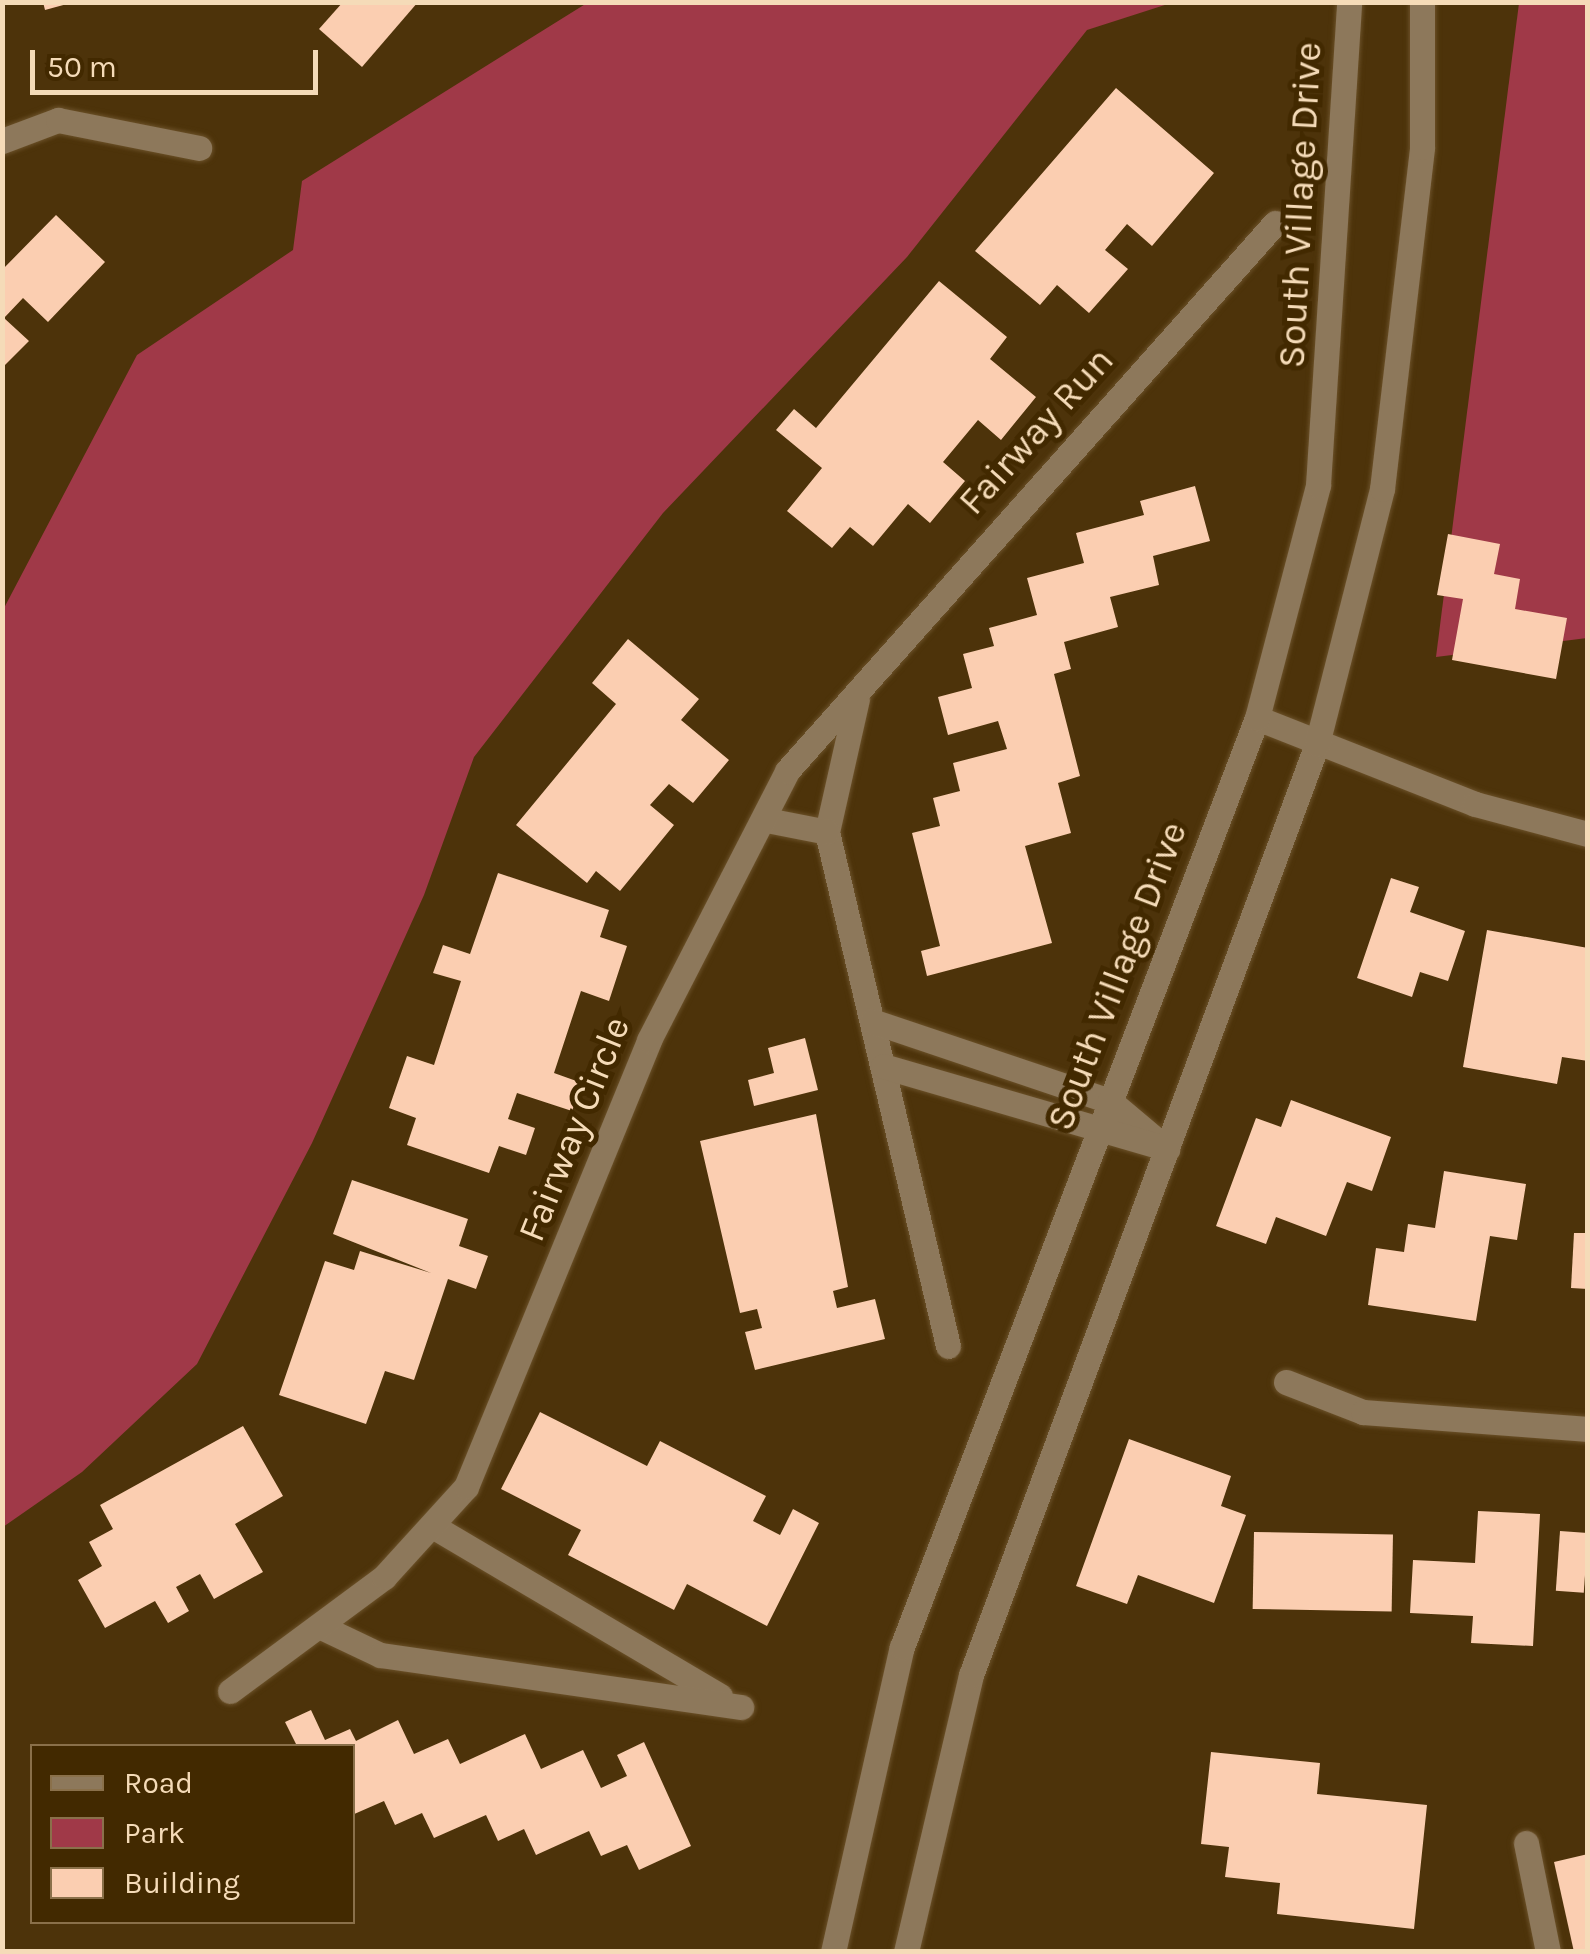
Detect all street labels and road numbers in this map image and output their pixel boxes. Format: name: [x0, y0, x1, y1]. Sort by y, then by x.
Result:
street label: South Village Drive: [1269, 41, 1331, 369]
street label: Fairway Run: [949, 338, 1123, 524]
street label: South Village Drive: [1037, 815, 1197, 1137]
street label: Fairway Circle: [508, 1010, 640, 1248]

